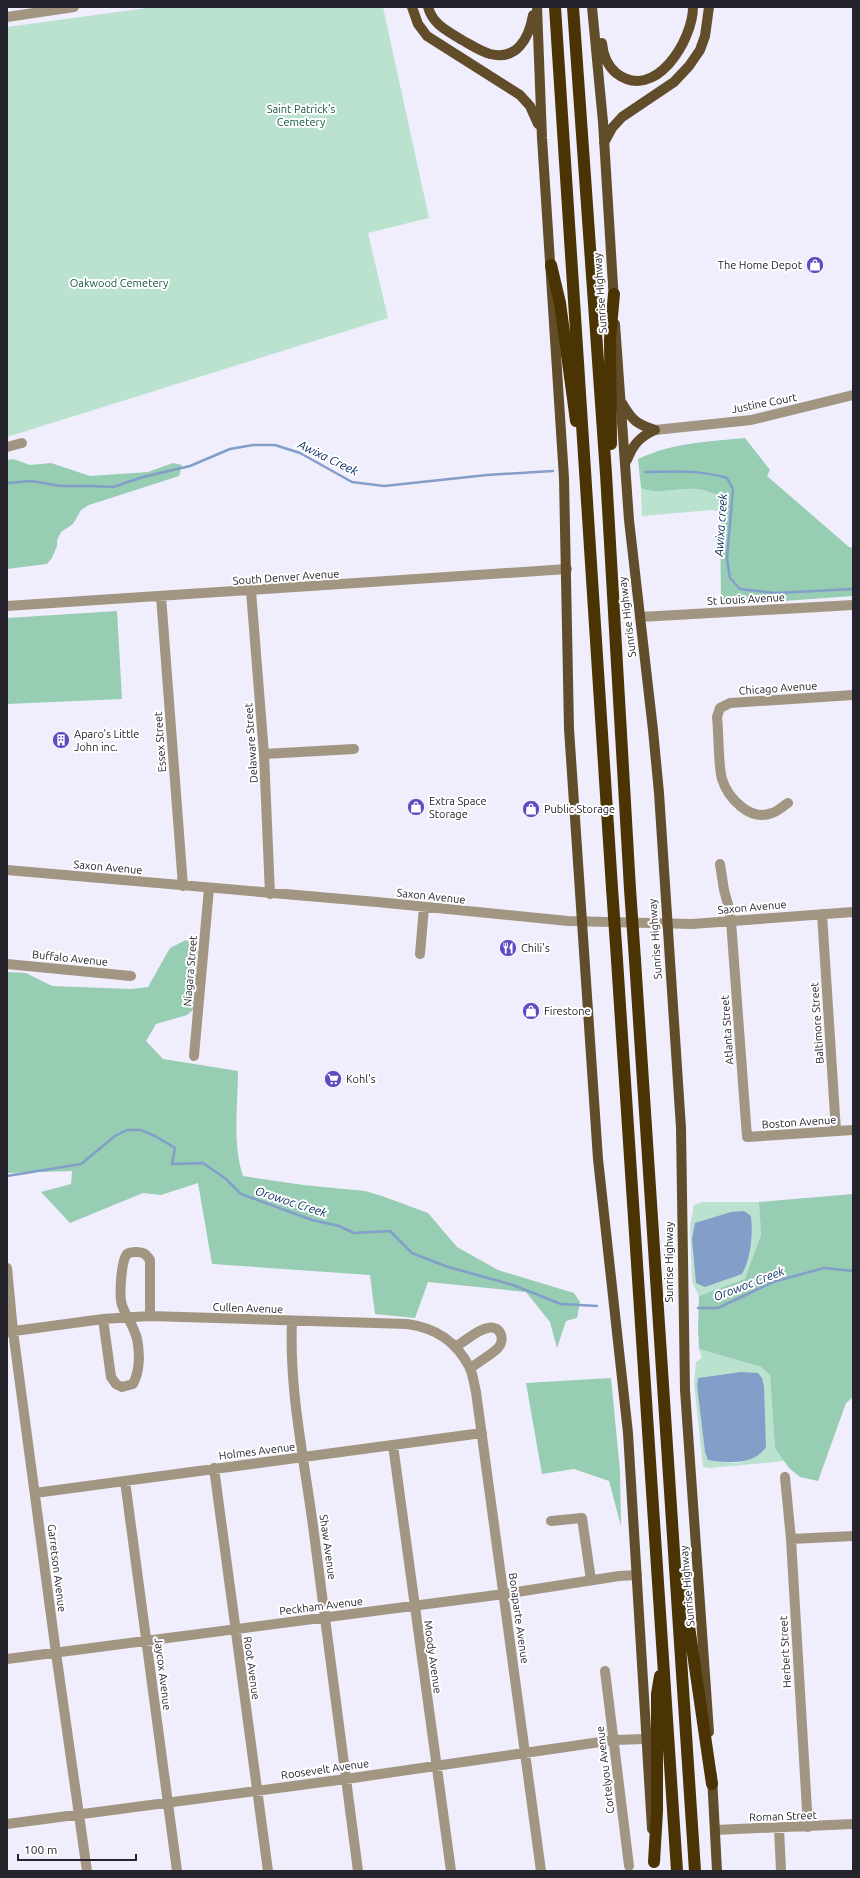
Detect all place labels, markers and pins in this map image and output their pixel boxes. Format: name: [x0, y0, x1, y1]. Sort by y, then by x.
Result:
shop icon: The Home Depot: [805, 255, 825, 275]
place label: The Home Depot: [718, 259, 803, 271]
place label: Aparo's Little John inc.: [74, 728, 139, 753]
building icon: Aparo's Little John inc.: [51, 730, 71, 750]
place label: Extra Space Storage: [429, 795, 487, 820]
shop icon: Extra Space Storage: [406, 797, 426, 817]
shop icon: Public Storage: [521, 799, 541, 819]
place label: Public Storage: [544, 803, 615, 815]
restaurant icon: Chili's: [498, 938, 518, 958]
place label: Chili's: [521, 942, 550, 954]
shop icon: Firestone: [521, 1001, 541, 1021]
place label: Firestone: [544, 1005, 591, 1017]
supermarket icon: Kohl's: [323, 1069, 343, 1089]
place label: Kohl's: [346, 1073, 376, 1085]

